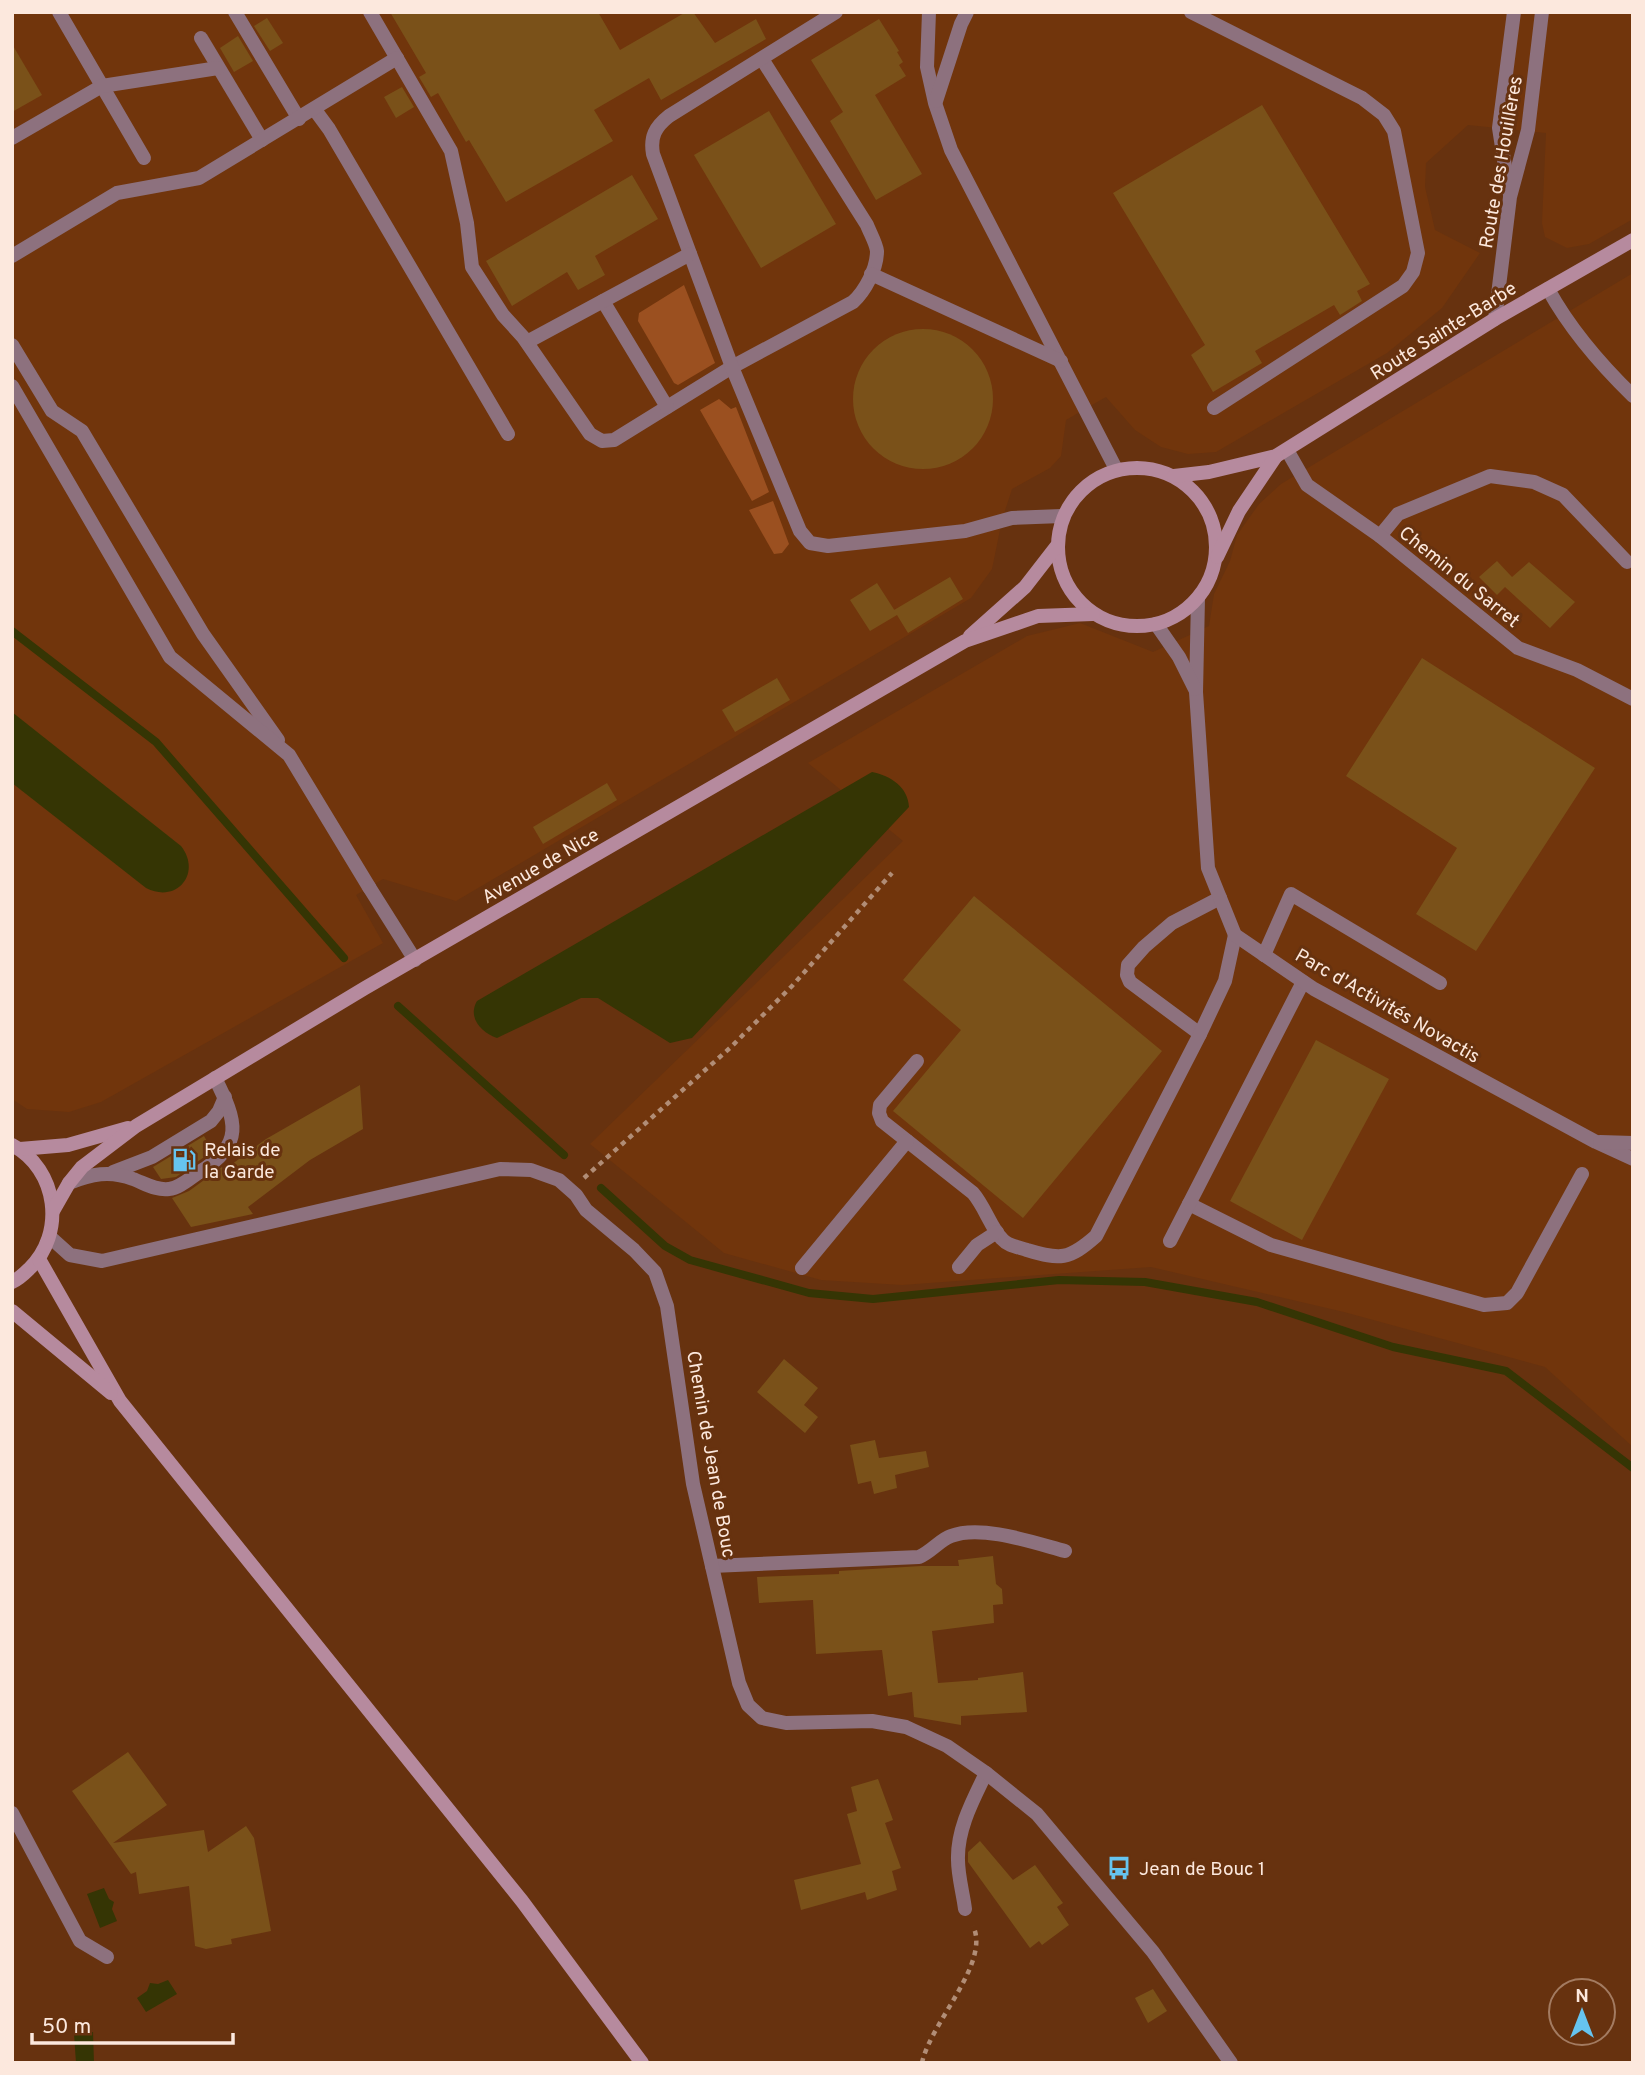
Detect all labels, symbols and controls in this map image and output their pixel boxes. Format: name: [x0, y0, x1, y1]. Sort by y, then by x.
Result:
street label: Route des Houillères: [1475, 74, 1529, 250]
street label: Route Sainte-Barbe: [1367, 277, 1522, 386]
street label: Chemin du Sarret: [1393, 521, 1524, 634]
street label: Avenue de Nice: [478, 823, 604, 910]
street label: Parc d'Activités Novactis: [1290, 944, 1484, 1070]
place label: Relais de la Garde: [204, 1139, 280, 1185]
fuel station icon: Relais de la Garde: [170, 1146, 198, 1174]
street label: Chemin de Jean de Bouc: [680, 1349, 740, 1560]
bus stop icon: Jean de Bouc 1: [1105, 1854, 1133, 1882]
place label: Jean de Bouc 1: [1139, 1858, 1265, 1882]
north arrow: [1547, 1977, 1617, 2047]
text: N: [1575, 1985, 1589, 2009]
scale bar: [32, 2002, 233, 2046]
text: 50 m: [42, 2014, 91, 2041]

